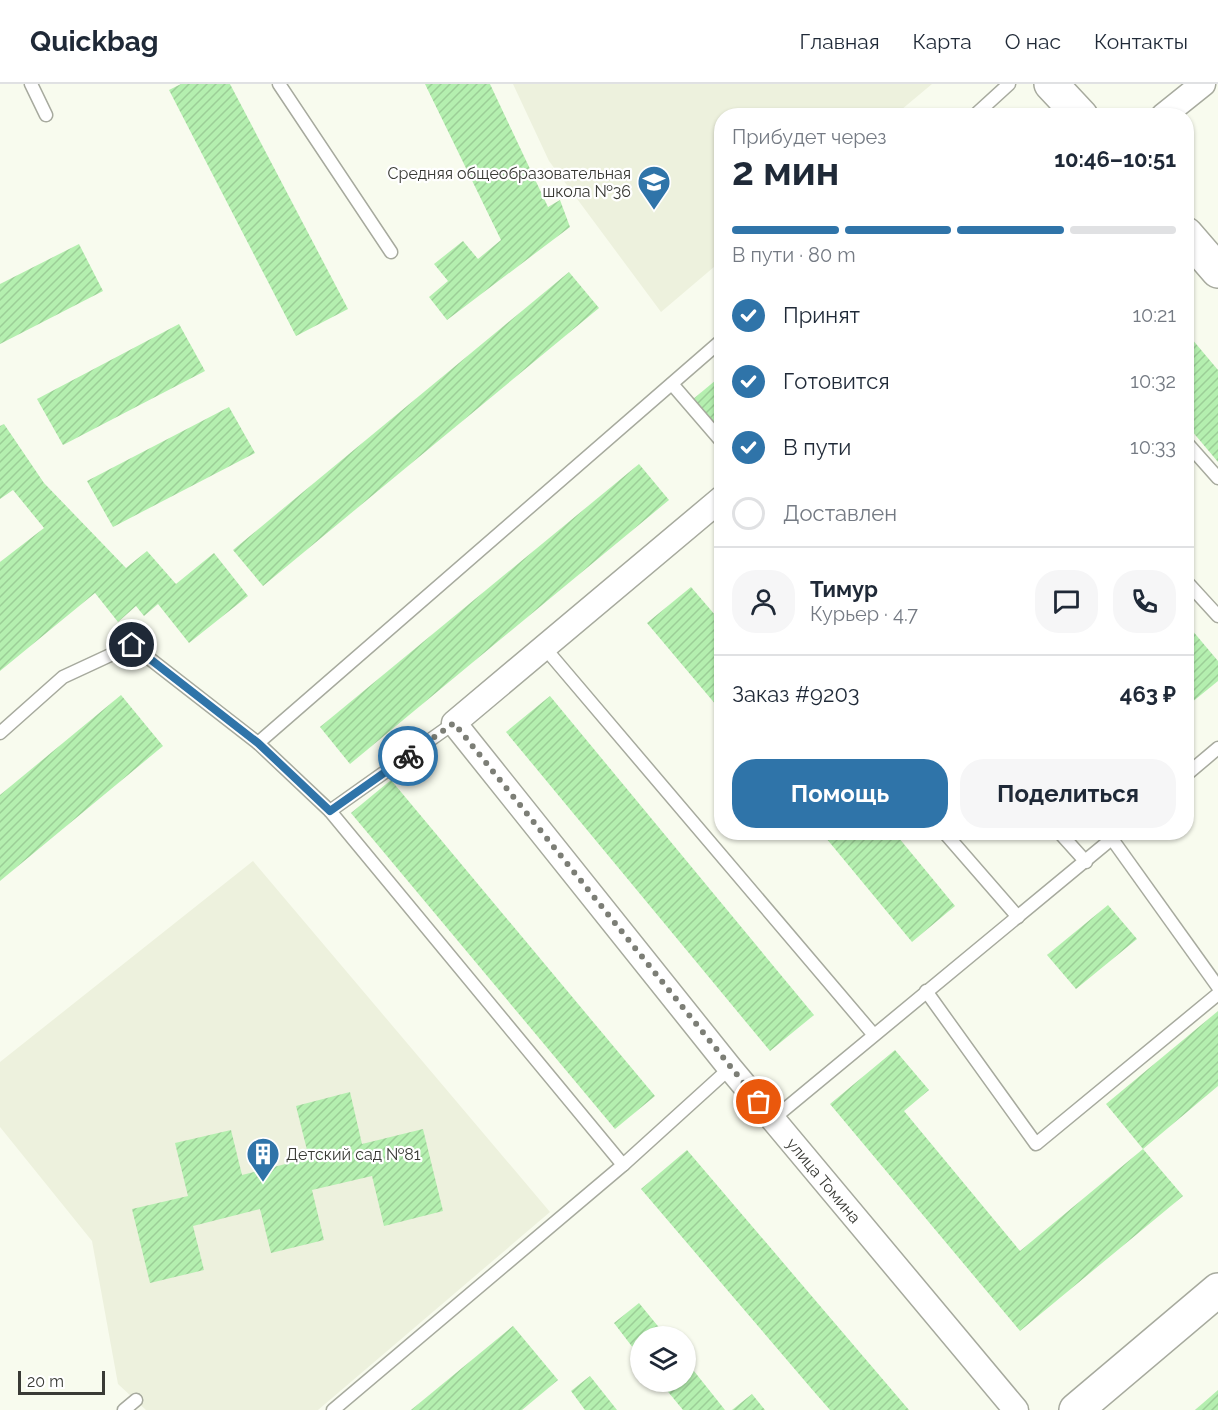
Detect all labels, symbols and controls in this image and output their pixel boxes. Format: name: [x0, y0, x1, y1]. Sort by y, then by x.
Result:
text: Quickbag: [30, 25, 159, 58]
text: Главная: [800, 29, 880, 54]
text: Карта: [913, 29, 972, 54]
text: О нас: [1005, 29, 1061, 54]
text: Контакты: [1094, 29, 1188, 54]
text: Прибудет через: [732, 125, 886, 149]
text: 10:46–10:51: [1054, 146, 1176, 172]
text: 2 мин: [732, 148, 839, 194]
place label: Средняя общеобразовательная школа №36: [388, 164, 631, 201]
school or university icon: Средняя общеобразовательная школа №36: [636, 164, 672, 211]
text: В пути · 80 m: [732, 243, 856, 267]
icon: check: [732, 299, 765, 332]
text: Принят: [783, 302, 860, 328]
text: 10:21: [1132, 303, 1176, 327]
icon: check: [732, 365, 765, 398]
text: Готовится: [783, 368, 890, 394]
text: 10:32: [1130, 369, 1176, 393]
icon: check: [732, 431, 765, 464]
text: В пути: [783, 434, 851, 460]
text: 10:33: [1130, 435, 1176, 459]
text: Доставлен: [783, 500, 897, 526]
button: person: [732, 570, 795, 633]
button: chat: [1035, 570, 1098, 633]
button: phone: [1113, 570, 1176, 633]
text: Тимур: [810, 576, 878, 602]
text: Курьер · 4.7: [810, 602, 918, 626]
pin: [106, 619, 157, 670]
icon: home: [115, 628, 148, 661]
text: Заказ #9203: [732, 681, 860, 707]
text: 463 ₽: [1120, 681, 1176, 707]
courier: [378, 726, 438, 786]
icon: bike: [392, 740, 425, 773]
button: Помощь: [732, 759, 948, 828]
button: Поделиться: [960, 759, 1176, 828]
pin: [733, 1076, 784, 1127]
icon: bag: [742, 1085, 775, 1118]
street label: улица Томина: [782, 1134, 864, 1227]
building icon: Детский сад №81: [245, 1136, 281, 1183]
place label: Детский сад №81: [286, 1145, 421, 1164]
map controls: [630, 1326, 696, 1392]
button: layers: [630, 1326, 696, 1392]
scale bar: [18, 1368, 105, 1396]
text: 20 m: [27, 1372, 64, 1391]

